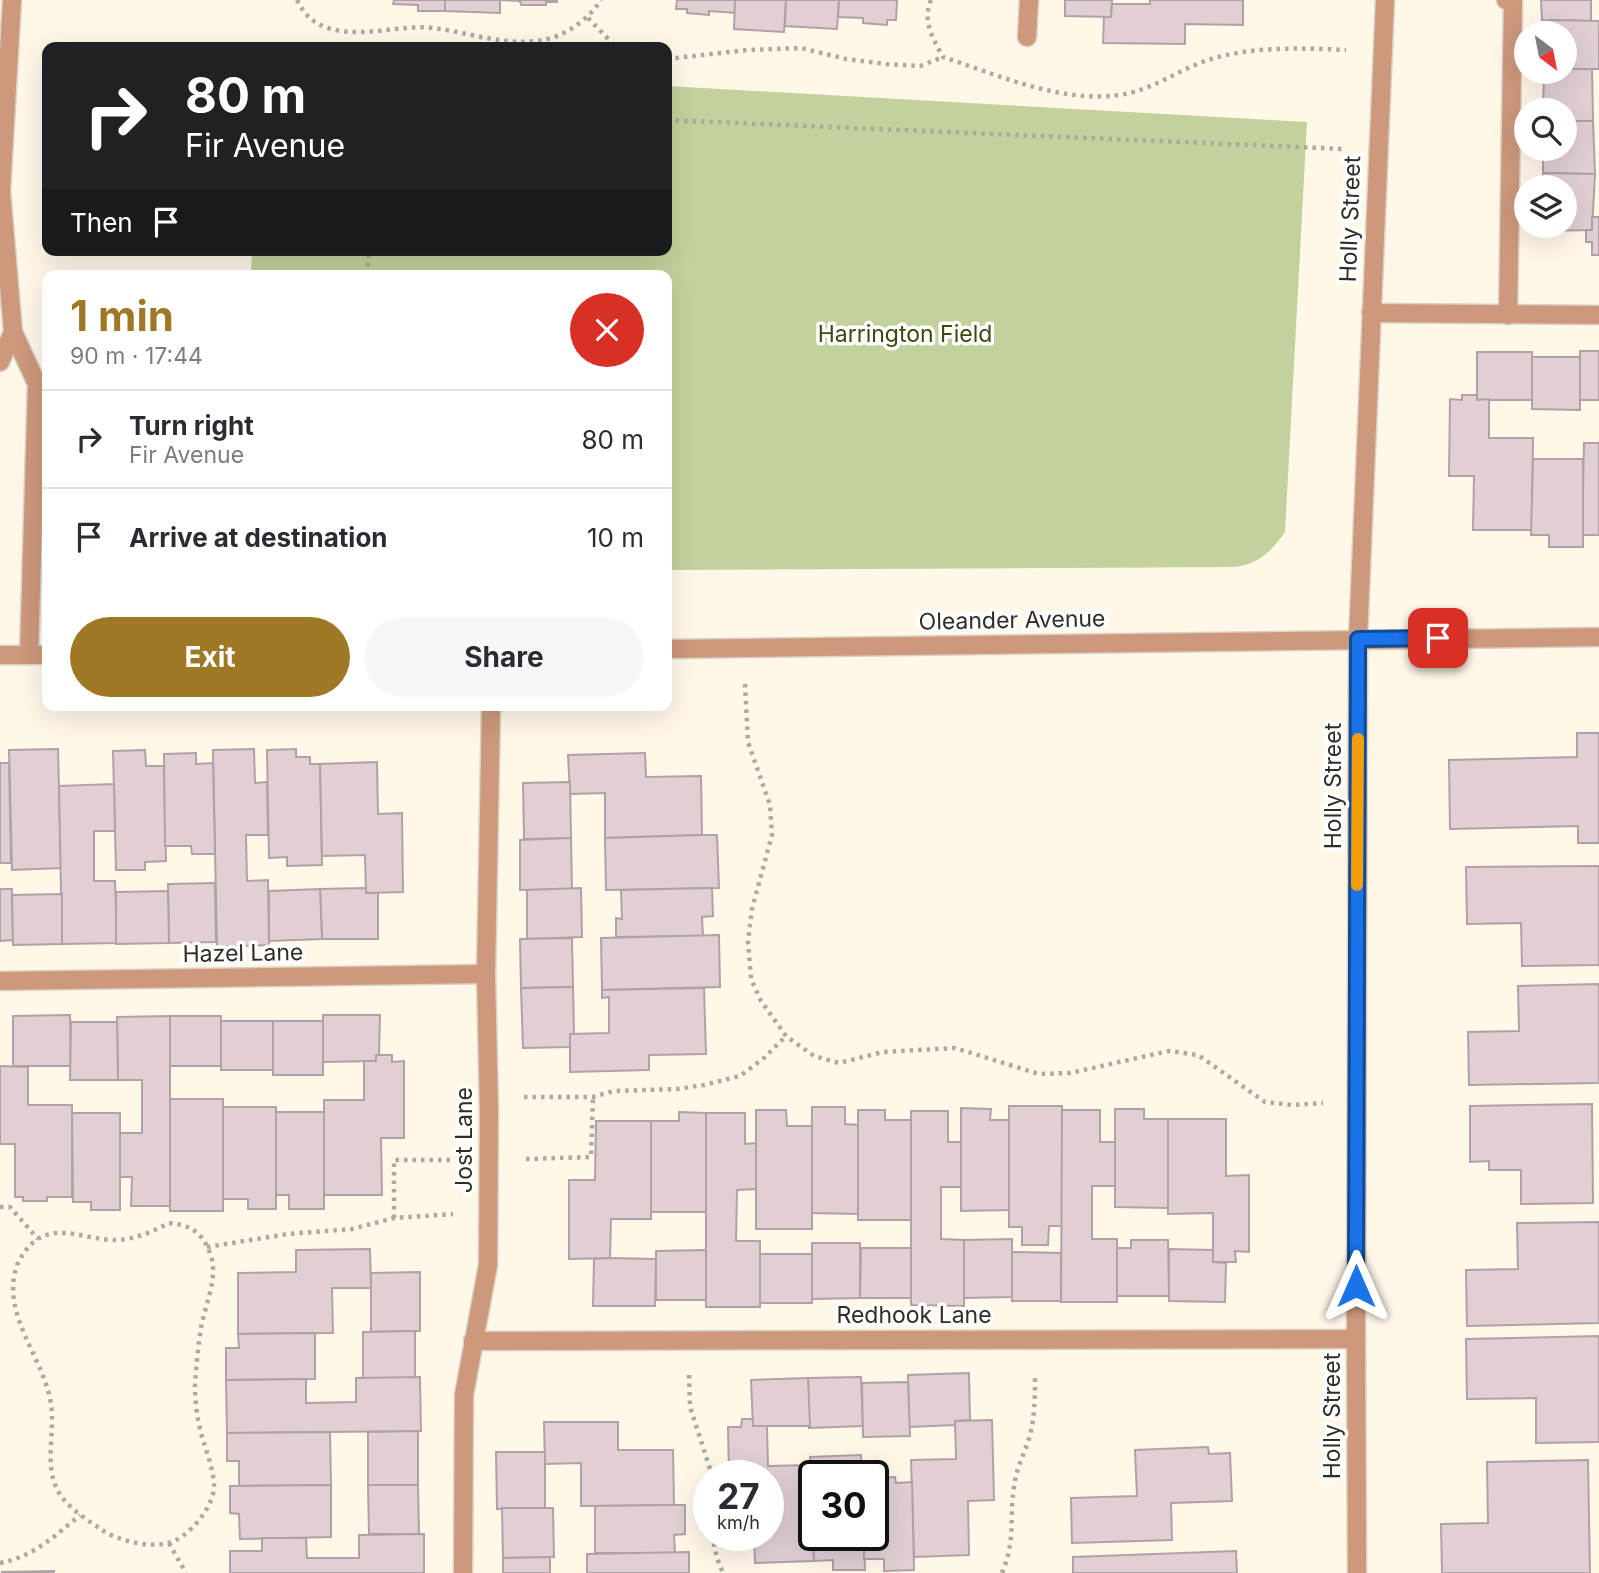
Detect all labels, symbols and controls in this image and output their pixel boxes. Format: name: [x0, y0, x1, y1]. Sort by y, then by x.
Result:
north arrow: [1514, 21, 1577, 84]
map controls: [1514, 21, 1577, 238]
text: 80 m: [185, 66, 306, 125]
icon: right: [70, 70, 161, 161]
button: search: [1514, 98, 1577, 161]
text: Fir Avenue: [185, 126, 345, 165]
street label: Holly Street: [1334, 155, 1366, 283]
button: layers: [1514, 175, 1577, 238]
icon: arrive: [147, 203, 185, 241]
text: Then: [70, 207, 133, 238]
text: 1 min: [70, 290, 174, 341]
button: close: [570, 293, 644, 367]
park label: Harrington Field: [818, 320, 992, 348]
text: 90 m · 17:44: [70, 342, 203, 370]
text: Turn right: [129, 410, 254, 441]
icon: right: [70, 420, 108, 458]
text: 80 m: [581, 424, 644, 455]
text: Fir Avenue: [129, 441, 244, 469]
icon: arrive: [70, 518, 108, 556]
text: Arrive at destination: [129, 522, 388, 553]
text: 10 m: [587, 522, 644, 553]
street label: Oleander Avenue: [918, 604, 1106, 636]
pin: [1408, 608, 1468, 668]
button: Exit: [70, 617, 350, 697]
button: Share: [364, 617, 644, 697]
icon: arrive: [1419, 619, 1457, 657]
street label: Holly Street: [1319, 722, 1347, 849]
street label: Hazel Lane: [182, 938, 304, 968]
street label: Jost Lane: [450, 1087, 478, 1193]
position arrow: [1319, 1249, 1393, 1323]
street label: Redhook Lane: [836, 1301, 992, 1329]
street label: Holly Street: [1318, 1352, 1346, 1479]
speed limit sign: 30: [798, 1460, 889, 1551]
text: 27: [717, 1475, 760, 1517]
text: km/h: [717, 1512, 760, 1533]

